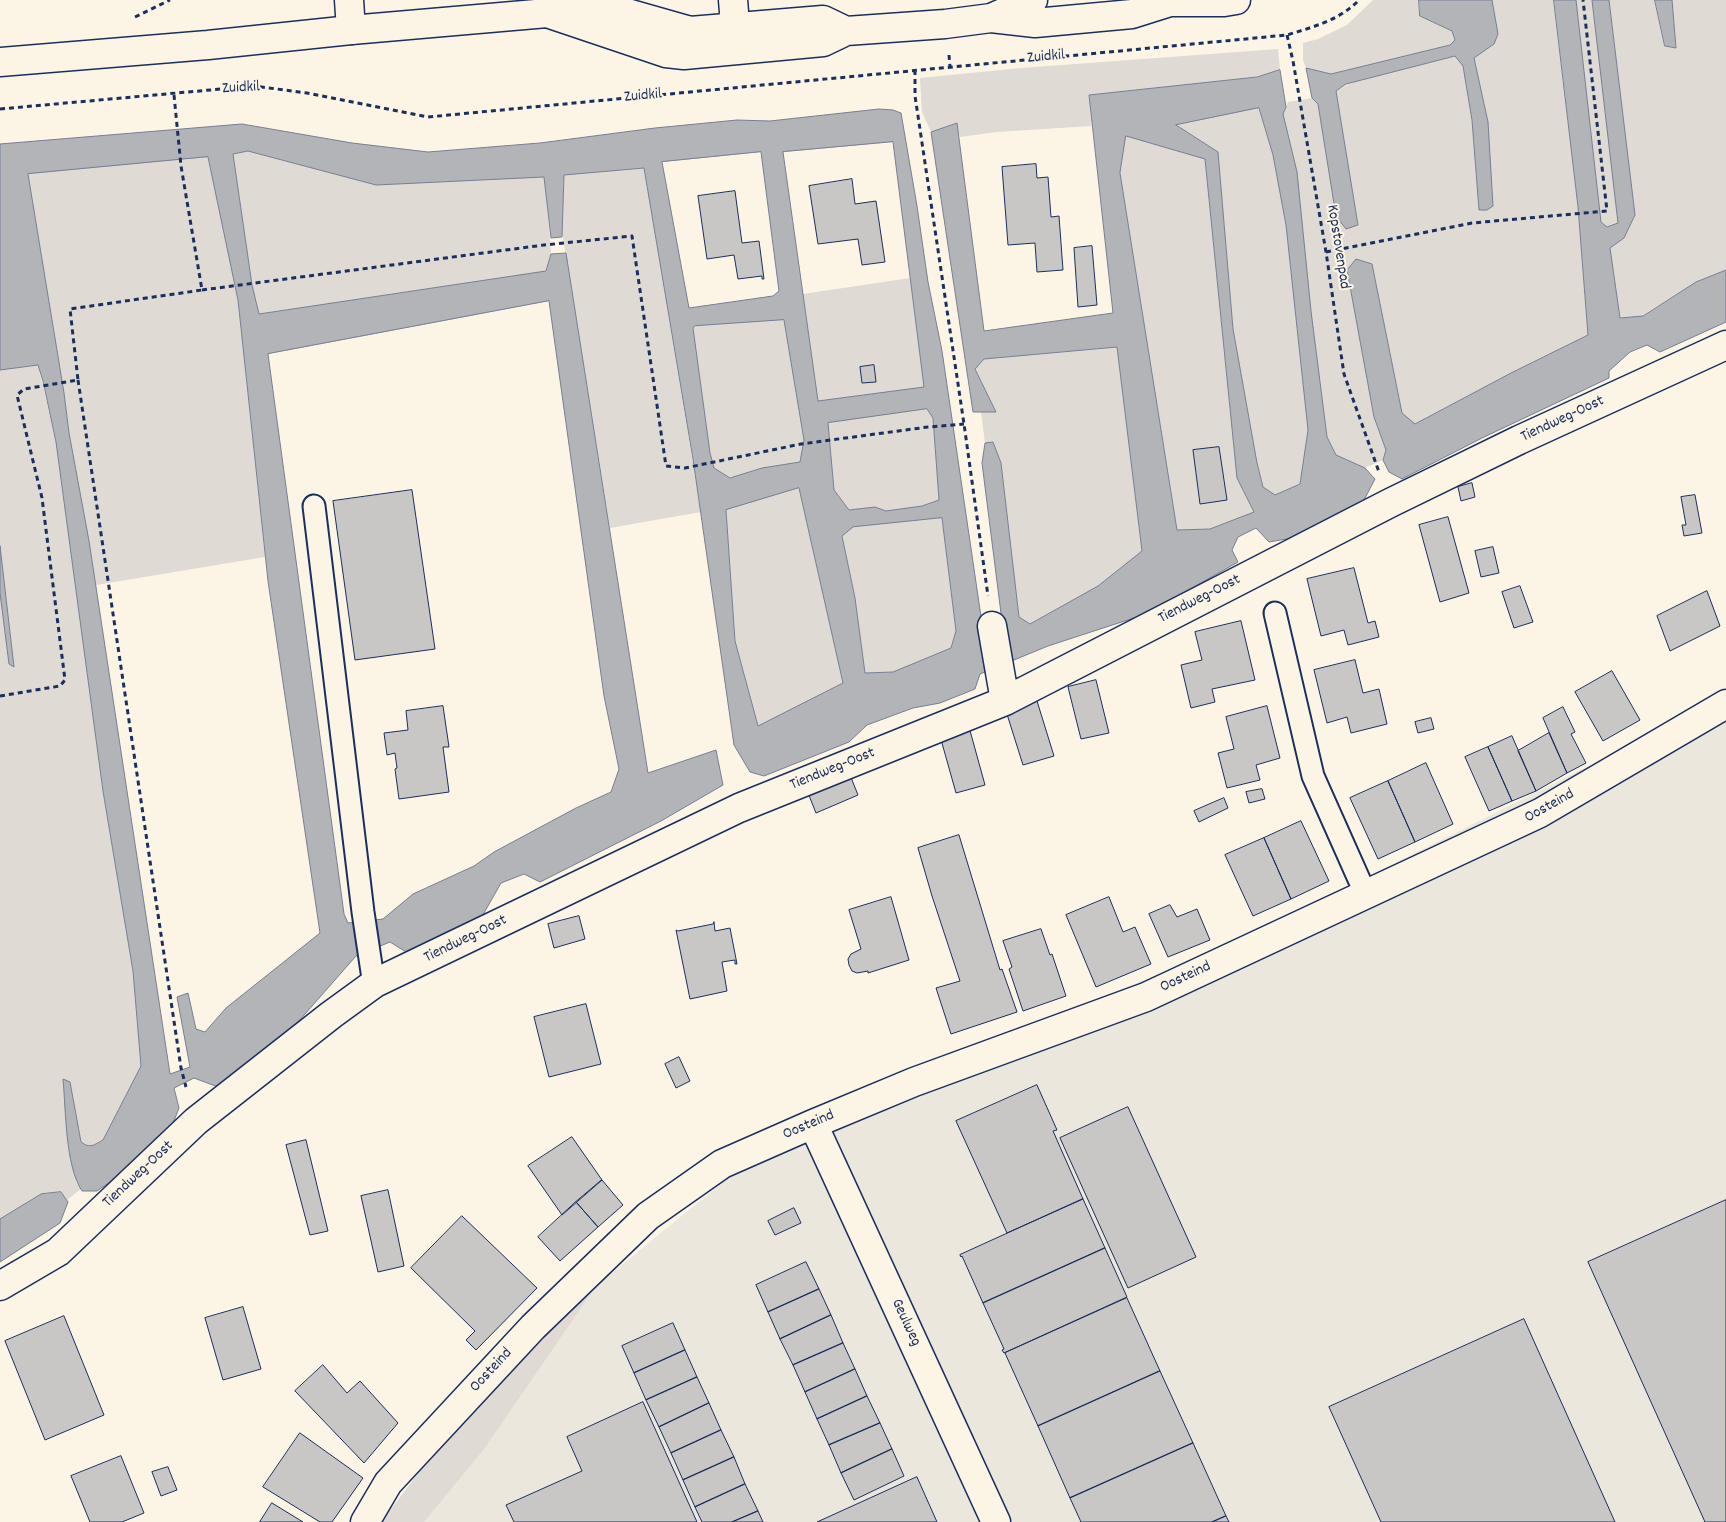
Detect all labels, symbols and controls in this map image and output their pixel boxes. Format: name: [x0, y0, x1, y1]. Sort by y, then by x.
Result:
street label: Zuidkil: [1026, 47, 1066, 69]
street label: Zuidkil: [222, 78, 260, 100]
street label: Zuidkil: [623, 86, 663, 108]
street label: Kopstovenpad: [1321, 203, 1353, 291]
street label: Tiendweg-Oost: [1518, 392, 1608, 448]
street label: Tiendweg-Oost: [1156, 571, 1244, 629]
street label: Tiendweg-Oost: [788, 744, 878, 796]
street label: Oosteind: [1522, 786, 1578, 828]
street label: Tiendweg-Oost: [421, 912, 511, 968]
street label: Oosteind: [1158, 958, 1214, 998]
street label: Oosteind: [780, 1107, 838, 1145]
street label: Tiendweg-Oost: [100, 1137, 178, 1213]
street label: Geulweg: [886, 1296, 924, 1350]
street label: Oosteind: [467, 1345, 517, 1397]

